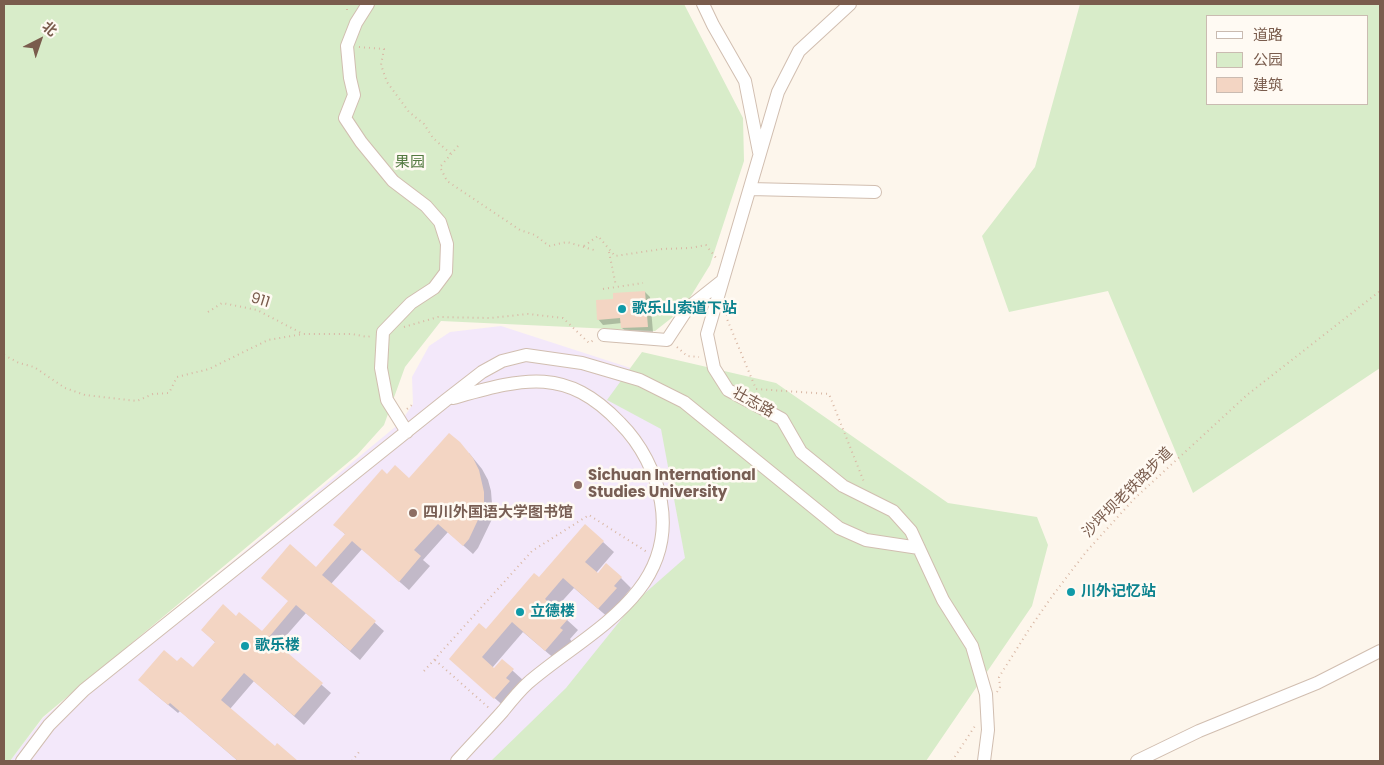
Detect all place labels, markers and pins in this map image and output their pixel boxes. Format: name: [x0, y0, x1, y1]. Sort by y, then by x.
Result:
place label: 歌乐山索道下站: [632, 300, 737, 318]
marker: 歌乐山索道下站: [616, 303, 628, 315]
place label: Sichuan International Studies University: [588, 467, 756, 502]
marker: Sichuan International Studies University: [572, 479, 584, 491]
place label: 四川外国语大学图书馆: [423, 504, 573, 522]
marker: 四川外国语大学图书馆: [407, 507, 419, 519]
place label: 川外记忆站: [1081, 583, 1156, 601]
marker: 川外记忆站: [1065, 586, 1077, 598]
place label: 立德楼: [530, 603, 575, 621]
marker: 立德楼: [514, 606, 526, 618]
place label: 歌乐楼: [255, 637, 300, 655]
marker: 歌乐楼: [239, 640, 251, 652]

